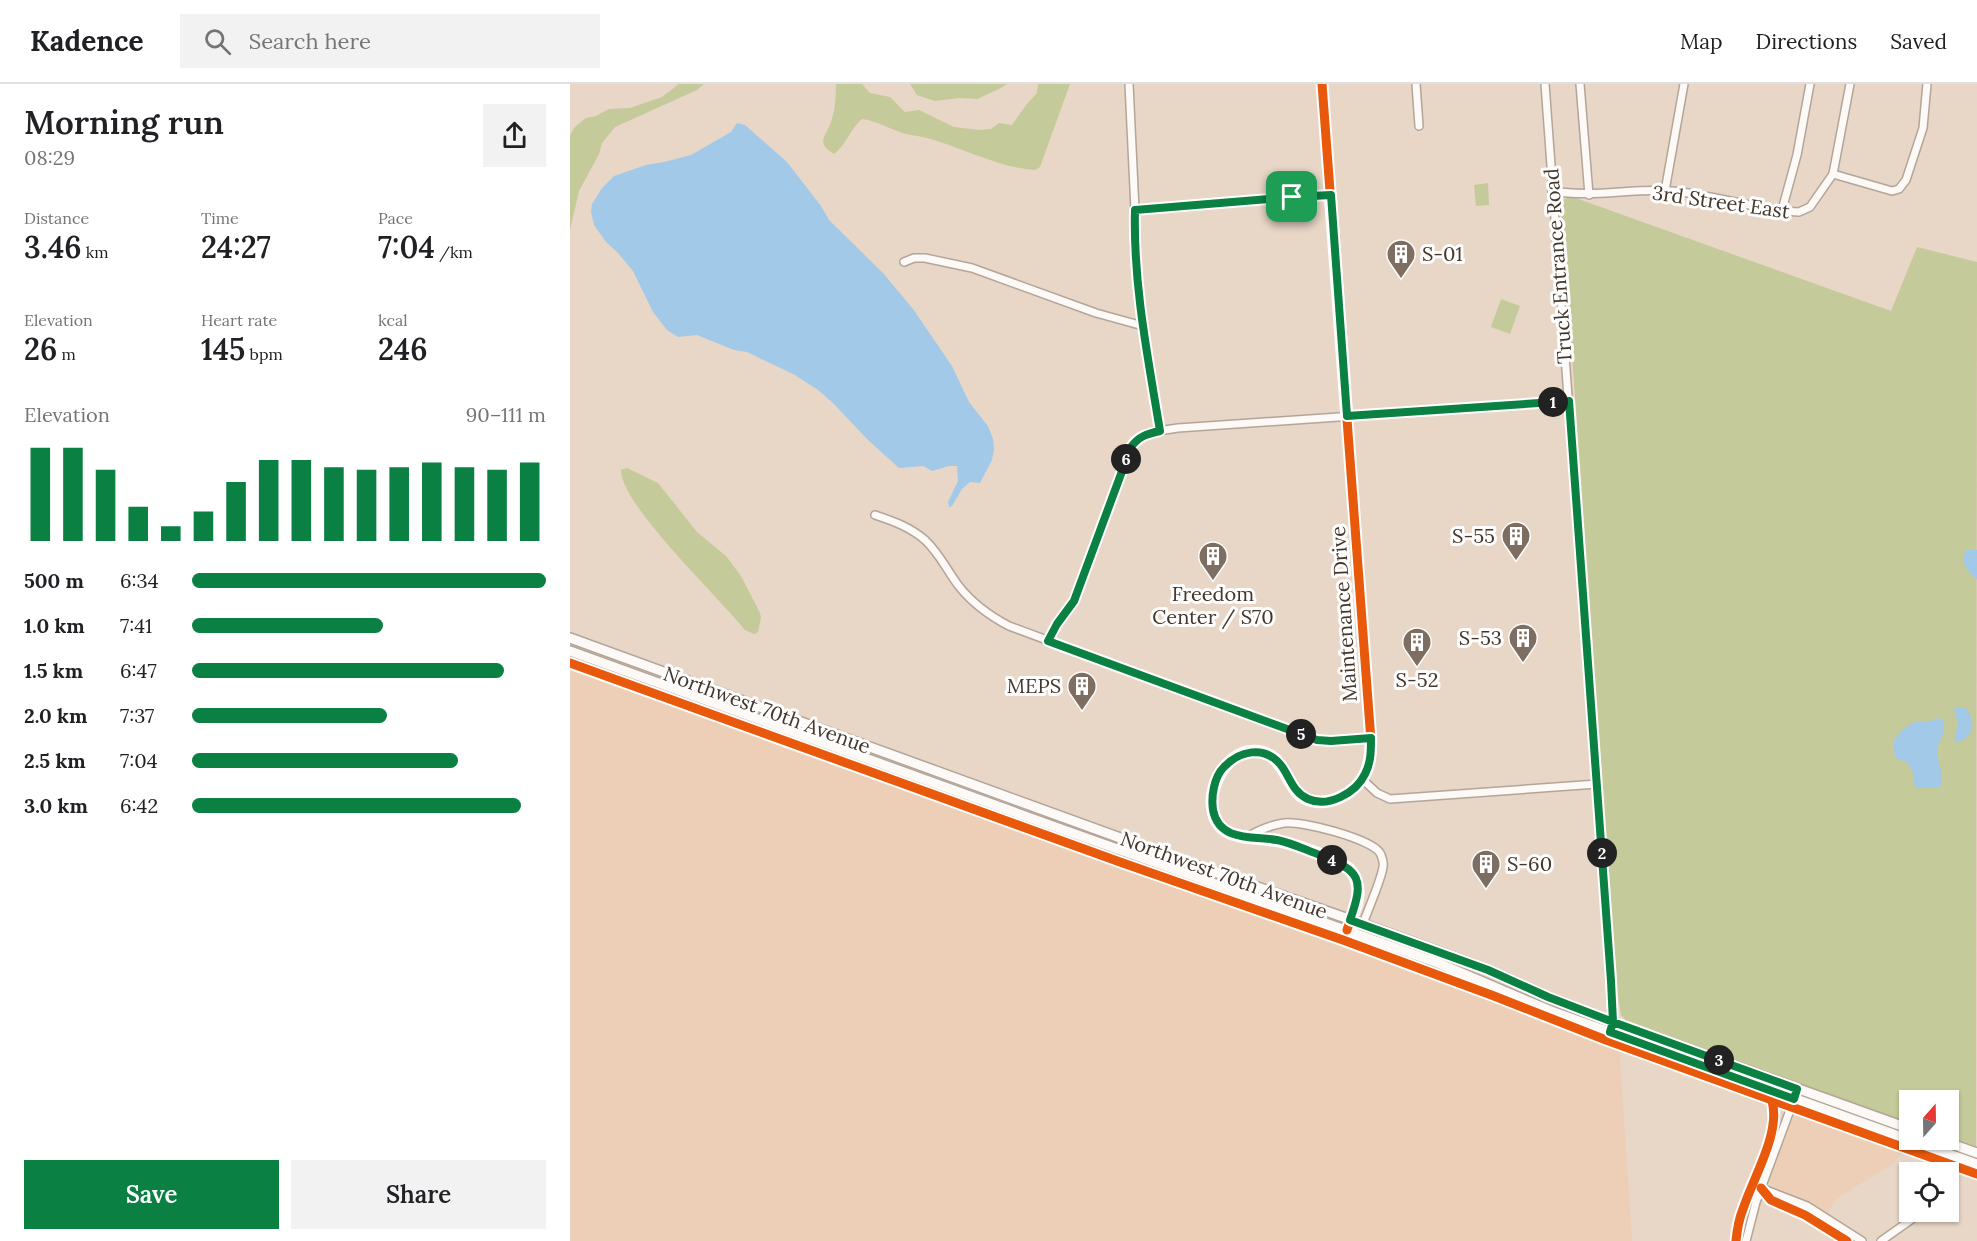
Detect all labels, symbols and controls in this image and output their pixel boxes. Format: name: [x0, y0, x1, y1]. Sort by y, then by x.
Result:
search box: [180, 14, 600, 68]
text: Kadence: [30, 23, 144, 59]
icon: search: [201, 25, 234, 58]
text: Search here: [249, 27, 371, 55]
text: Map: [1680, 28, 1723, 55]
text: Directions: [1756, 28, 1857, 55]
text: Saved: [1890, 28, 1947, 55]
text: Morning run: [24, 101, 224, 143]
button: share: [483, 104, 546, 167]
text: 08:29: [24, 145, 75, 170]
street label: Truck Entrance Road: [1538, 167, 1577, 365]
pin: [1266, 171, 1317, 222]
street label: 3rd Street East: [1651, 179, 1792, 224]
icon: arrive: [1275, 180, 1308, 213]
text: Distance: [24, 208, 89, 228]
text: Time: [201, 208, 239, 228]
text: Pace: [378, 208, 413, 228]
text: 3.46: [24, 228, 82, 266]
text: 24:27: [201, 228, 271, 266]
text: 7:04: [378, 228, 435, 266]
building icon: S-01: [1385, 238, 1417, 280]
place label: S-01: [1422, 241, 1463, 266]
text: km: [82, 242, 109, 262]
text: /km: [435, 242, 473, 262]
text: Elevation: [24, 310, 93, 330]
text: Heart rate: [201, 310, 277, 330]
text: kcal: [378, 310, 408, 330]
text: 26: [24, 330, 57, 368]
text: 145: [201, 330, 245, 368]
text: 246: [378, 330, 427, 368]
text: m: [57, 344, 76, 364]
text: bpm: [245, 344, 283, 364]
pin: 1: [1538, 387, 1568, 417]
text: 1: [1550, 392, 1556, 412]
text: Elevation: [24, 402, 110, 427]
text: 90–111 m: [466, 402, 546, 427]
pin: 6: [1111, 444, 1141, 474]
text: 6: [1121, 449, 1131, 469]
building icon: S-55: [1500, 520, 1532, 562]
place label: S-55: [1452, 523, 1495, 548]
street label: Maintenance Drive: [1325, 525, 1362, 703]
building icon: Freedom Center / S70: [1197, 540, 1229, 582]
text: 500 m: [24, 568, 84, 593]
text: 6:34: [120, 568, 159, 593]
place label: Freedom Center / S70: [1152, 581, 1274, 630]
text: 1.0 km: [24, 613, 85, 638]
text: 7:41: [120, 613, 152, 638]
building icon: S-53: [1507, 622, 1539, 664]
place label: S-53: [1459, 625, 1502, 650]
building icon: S-52: [1401, 626, 1433, 668]
text: 1.5 km: [24, 658, 83, 683]
text: 6:47: [120, 658, 157, 683]
street label: Northwest 70th Avenue: [660, 660, 874, 759]
place label: S-52: [1396, 667, 1438, 692]
building icon: MEPS: [1066, 670, 1098, 712]
place label: MEPS: [1007, 673, 1061, 698]
text: 2.0 km: [24, 703, 87, 728]
text: 7:37: [120, 703, 154, 728]
pin: 5: [1286, 719, 1316, 749]
text: 5: [1297, 724, 1305, 744]
text: 2.5 km: [24, 748, 86, 773]
text: 7:04: [120, 748, 157, 773]
text: 3.0 km: [24, 793, 88, 818]
text: 6:42: [120, 793, 158, 818]
street label: Northwest 70th Avenue: [1117, 825, 1331, 924]
pin: 2: [1587, 838, 1617, 868]
text: 2: [1598, 843, 1606, 863]
pin: 4: [1317, 845, 1347, 875]
building icon: S-60: [1470, 848, 1502, 890]
text: 4: [1328, 850, 1336, 870]
place label: S-60: [1507, 851, 1552, 876]
pin: 3: [1704, 1045, 1734, 1075]
text: 3: [1715, 1050, 1723, 1070]
north arrow: [1899, 1090, 1959, 1150]
map controls: [1899, 1090, 1959, 1222]
button: Save: [24, 1160, 279, 1229]
button: Share: [291, 1160, 546, 1229]
button: locate: [1899, 1162, 1959, 1222]

